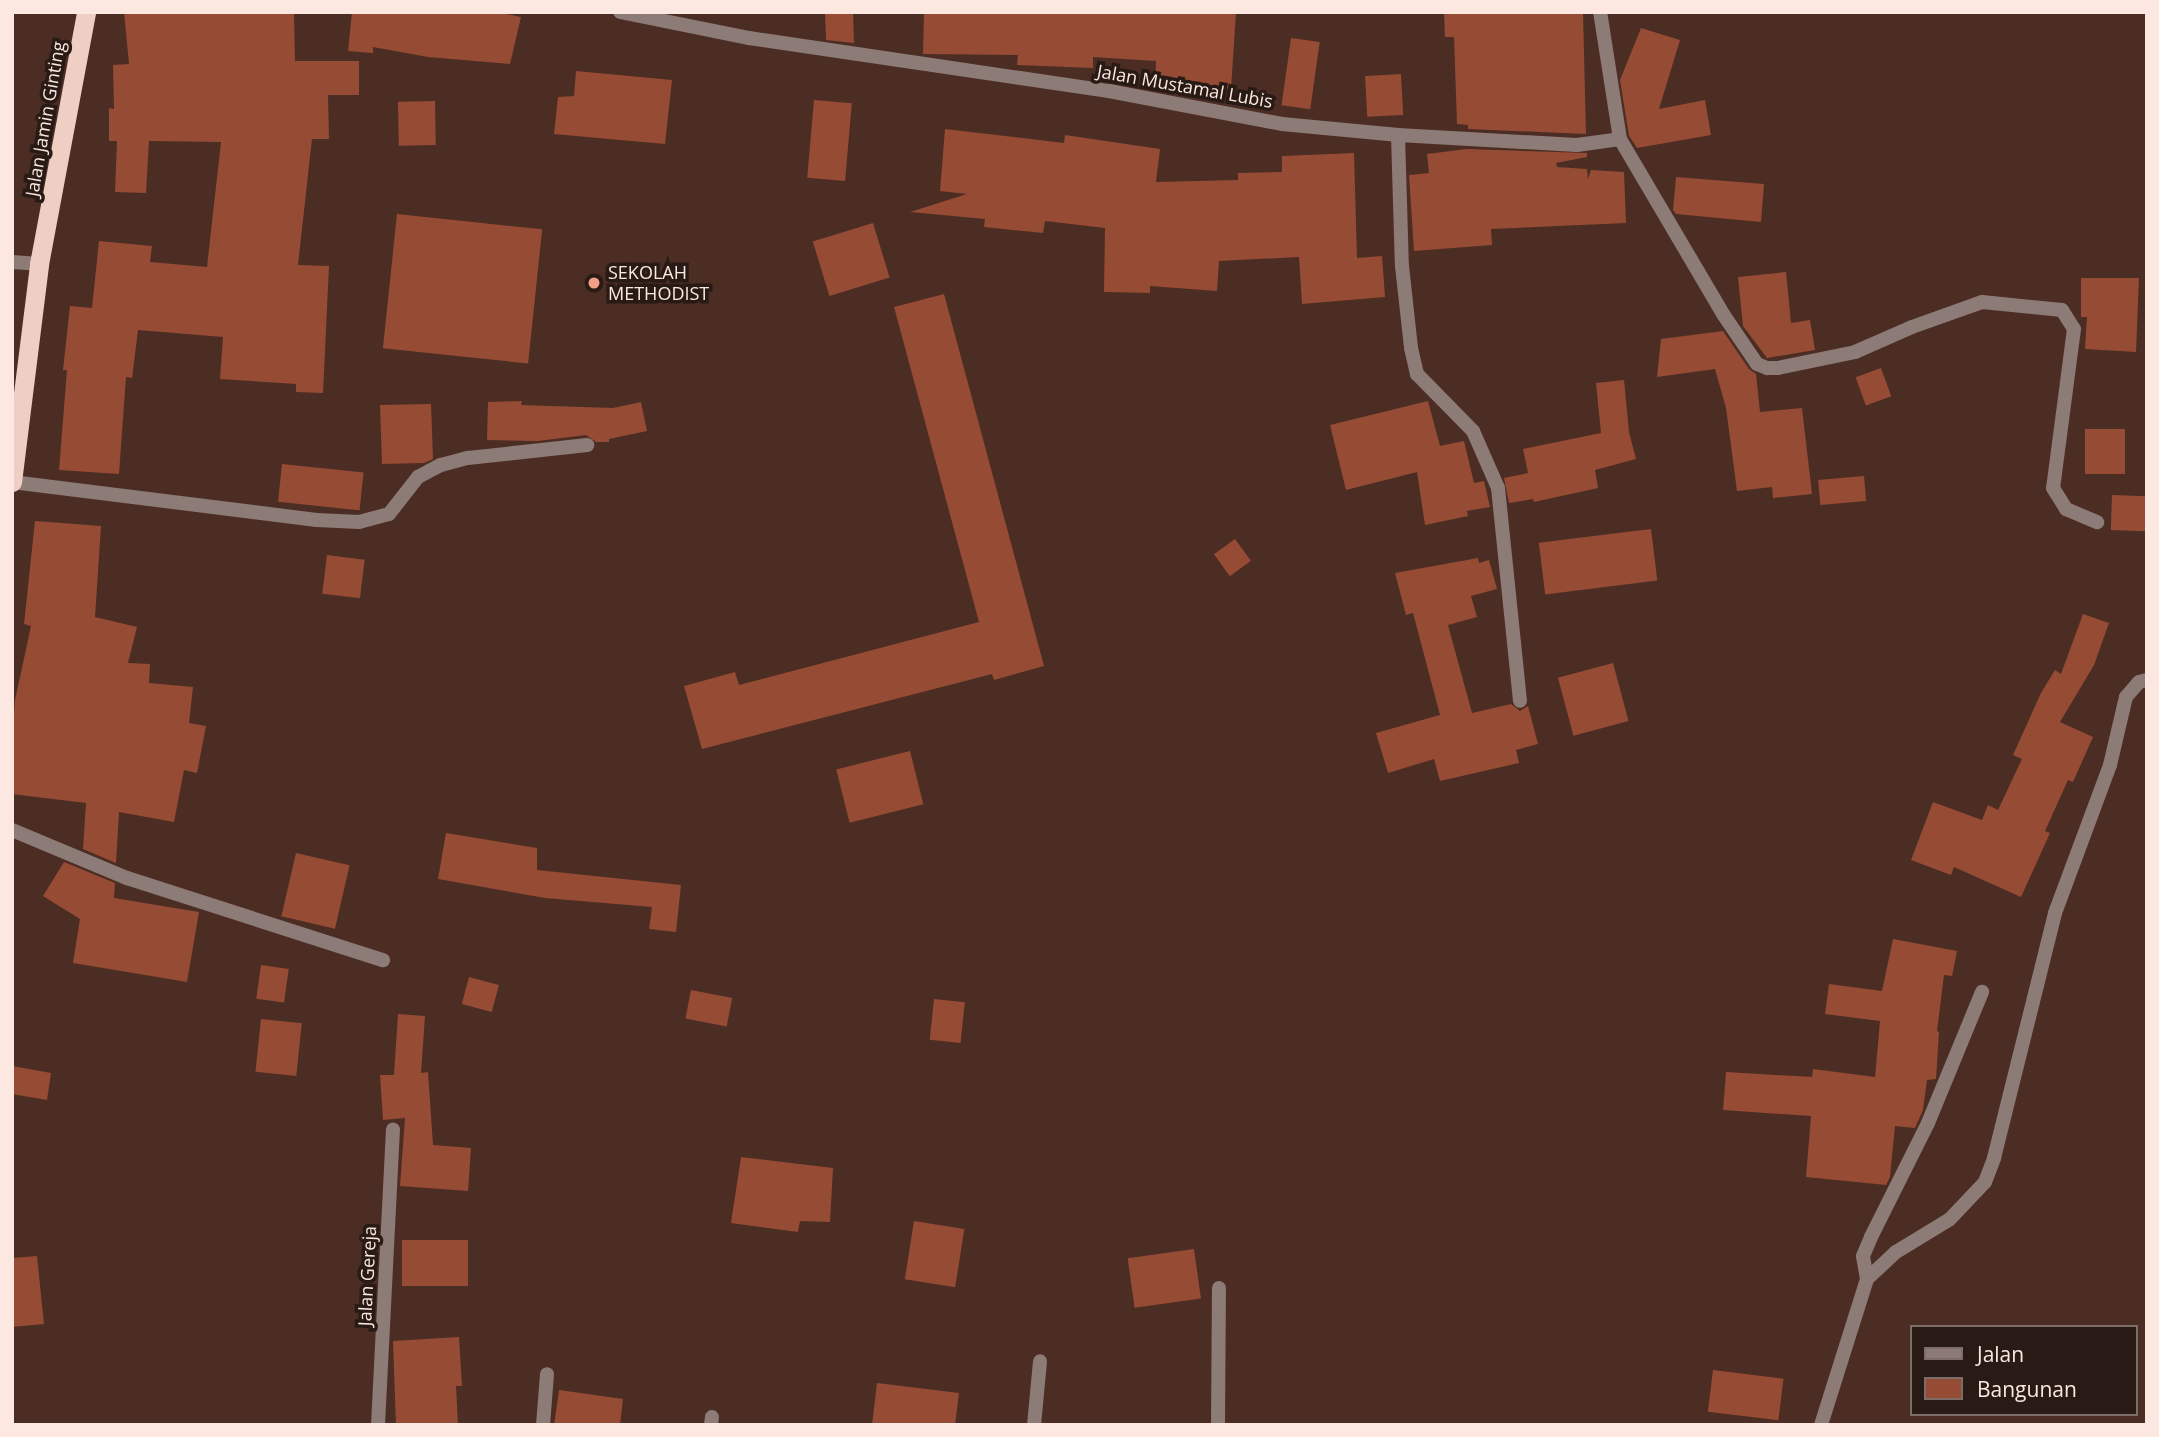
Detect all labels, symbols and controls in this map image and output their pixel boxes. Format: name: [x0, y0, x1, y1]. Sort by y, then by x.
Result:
street label: Jalan Jamin Ginting: [21, 40, 69, 198]
street label: Jalan Mustamal Lubis: [1096, 60, 1274, 112]
place label: SEKOLAH METHODIST: [608, 262, 709, 304]
marker: SEKOLAH METHODIST: [586, 275, 602, 291]
street label: Jalan Gereja: [354, 1225, 380, 1327]
legend: [1910, 1325, 2138, 1416]
text: Jalan: [1977, 1340, 2024, 1368]
text: Bangunan: [1977, 1375, 2077, 1403]

